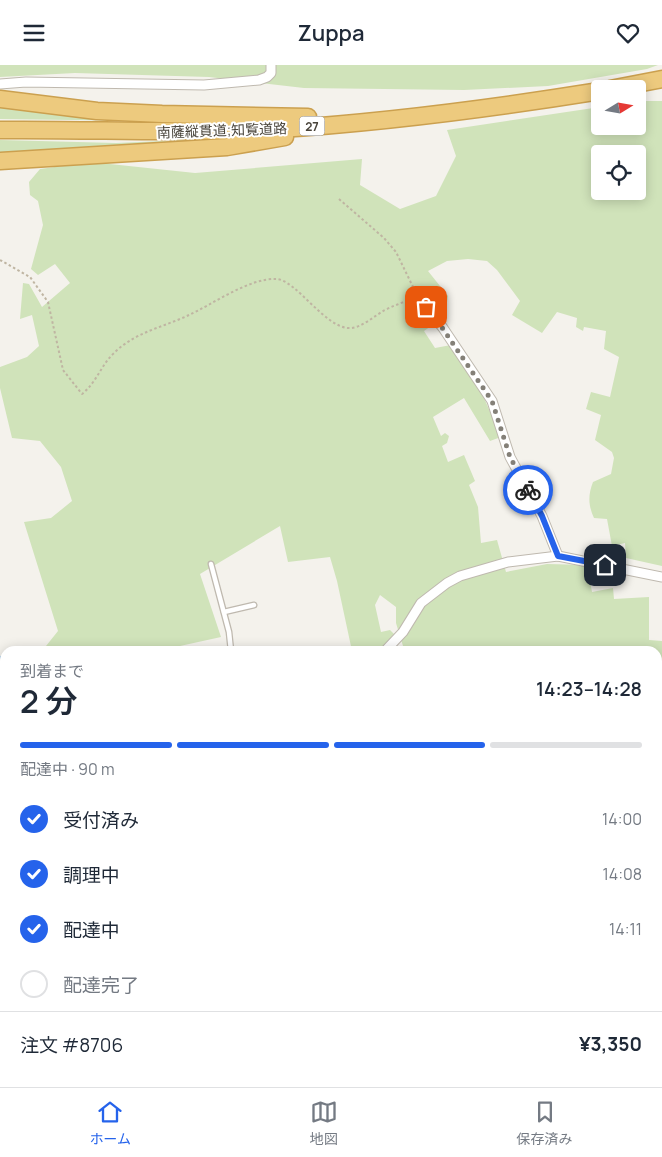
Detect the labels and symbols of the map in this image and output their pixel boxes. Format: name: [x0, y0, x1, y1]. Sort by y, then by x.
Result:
north arrow: [591, 80, 646, 135]
road number: 27: [300, 116, 324, 135]
street label: 南薩縦貫道;知覧道路: [157, 118, 287, 142]
pin: [405, 286, 447, 328]
courier: [503, 465, 553, 515]
pin: [584, 544, 626, 586]

